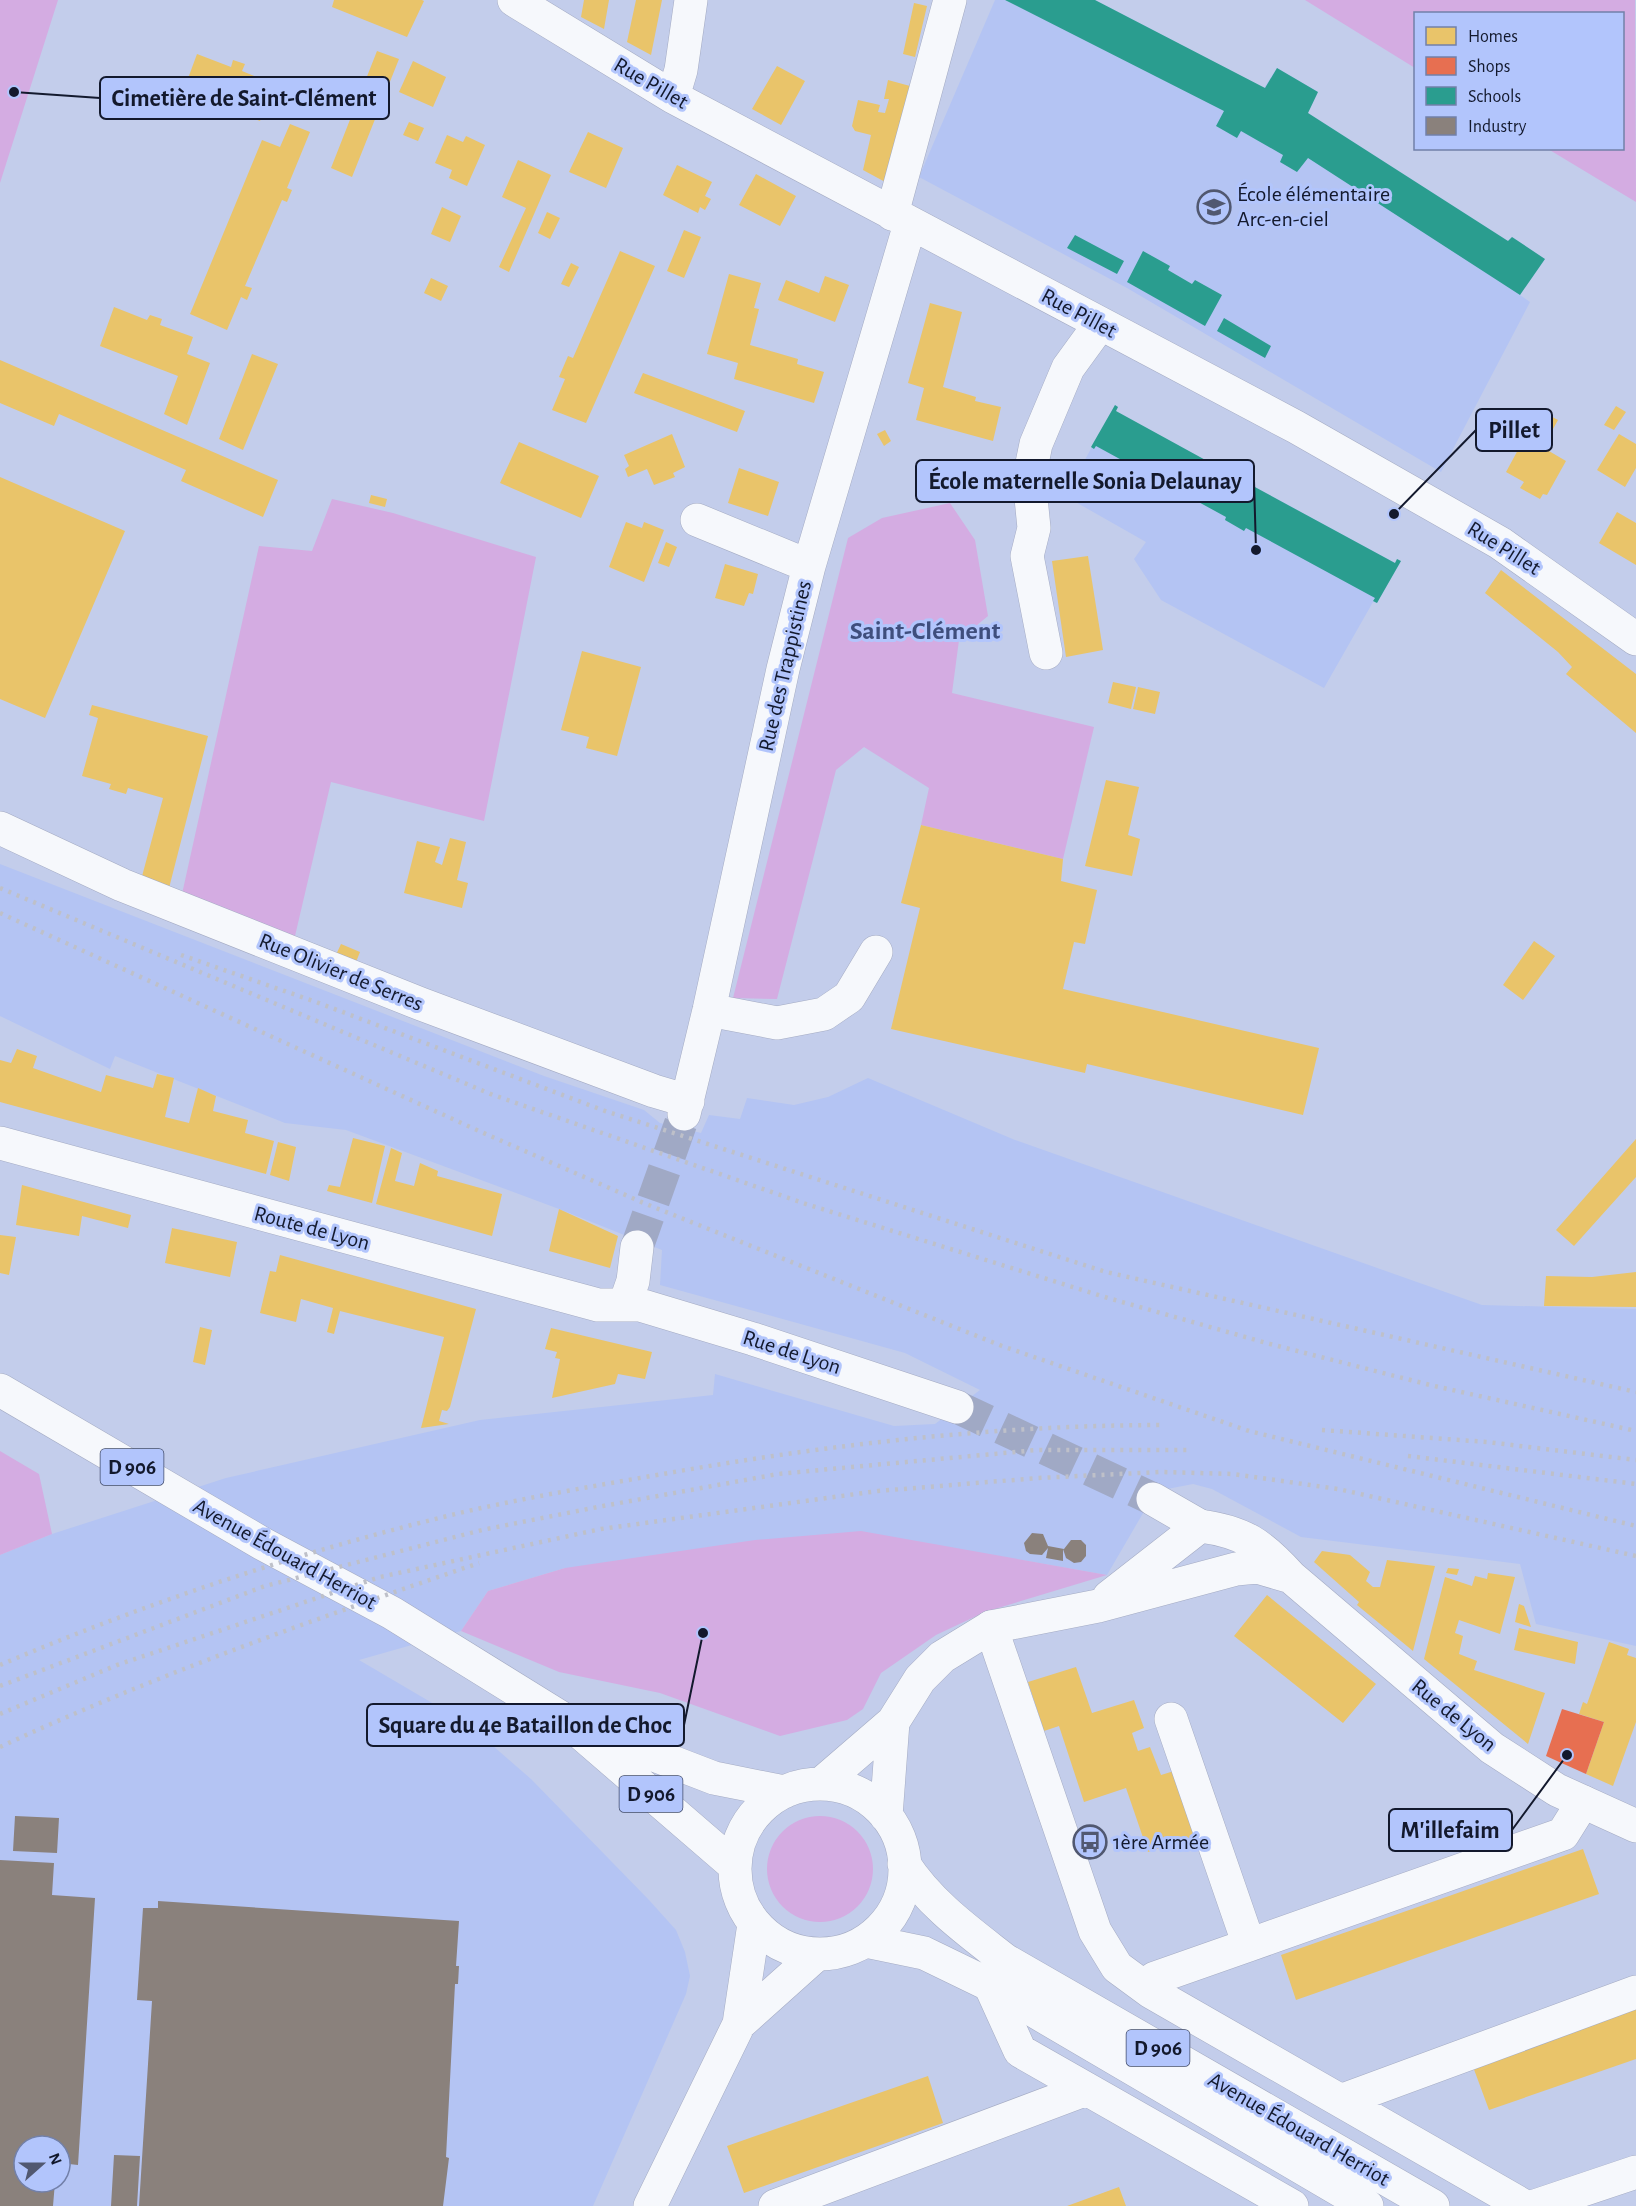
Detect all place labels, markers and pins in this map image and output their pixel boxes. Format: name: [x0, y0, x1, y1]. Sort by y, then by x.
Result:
callout: Cimetière de Saint-Clément: [100, 77, 389, 119]
place label: École élémentaire Arc-en-ciel: [1237, 182, 1390, 230]
school or university icon: École élémentaire Arc-en-ciel: [1196, 189, 1232, 225]
callout: Pillet: [1476, 409, 1552, 451]
callout: École maternelle Sonia Delaunay: [916, 460, 1254, 502]
callout: Square du 4e Bataillon de Choc: [367, 1704, 684, 1746]
callout: M'illefaim: [1389, 1809, 1512, 1851]
bus stop icon: 1ère Armée: [1072, 1824, 1108, 1860]
place label: 1ère Armée: [1113, 1831, 1209, 1853]

